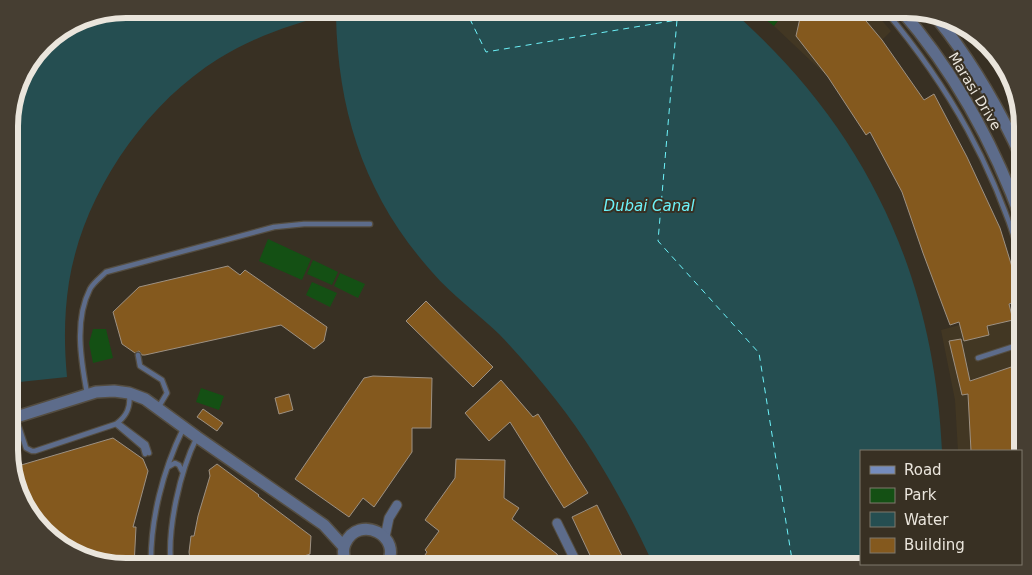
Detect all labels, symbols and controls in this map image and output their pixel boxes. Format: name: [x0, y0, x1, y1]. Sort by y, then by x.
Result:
street label: Marasi Drive: [945, 49, 1005, 133]
water label: Dubai Canal: [603, 197, 695, 215]
legend: [860, 450, 1022, 565]
text: Road: [904, 461, 942, 479]
text: Park: [904, 486, 937, 504]
text: Water: [904, 511, 949, 529]
text: Building: [904, 536, 965, 554]

